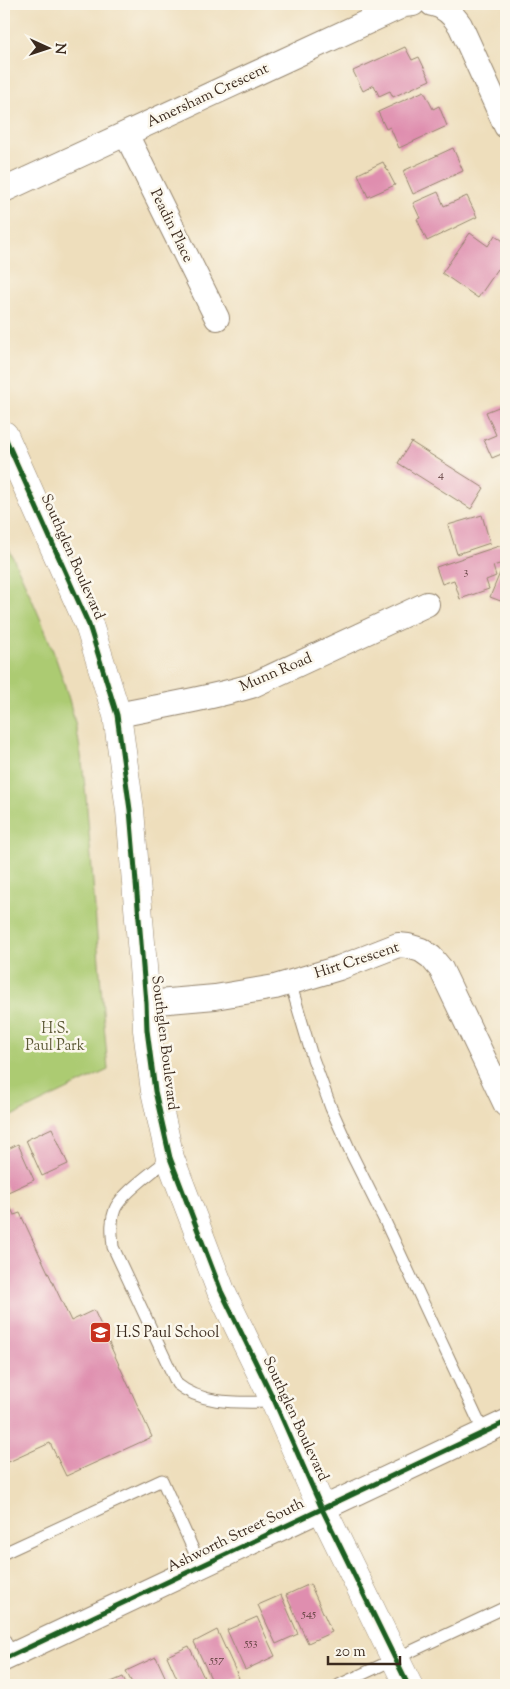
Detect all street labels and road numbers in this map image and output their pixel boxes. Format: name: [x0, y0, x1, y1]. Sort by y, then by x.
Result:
street label: Amersham Crescent: [144, 59, 272, 133]
street label: Peadin Place: [144, 186, 198, 266]
street label: Southglen Boulevard: [35, 491, 109, 624]
street label: Munn Road: [237, 648, 316, 698]
street label: Hirt Crescent: [312, 937, 402, 985]
street label: Southglen Boulevard: [145, 974, 183, 1112]
street label: Southglen Boulevard: [257, 1353, 333, 1485]
street label: Ashworth Street South: [164, 1494, 308, 1578]

